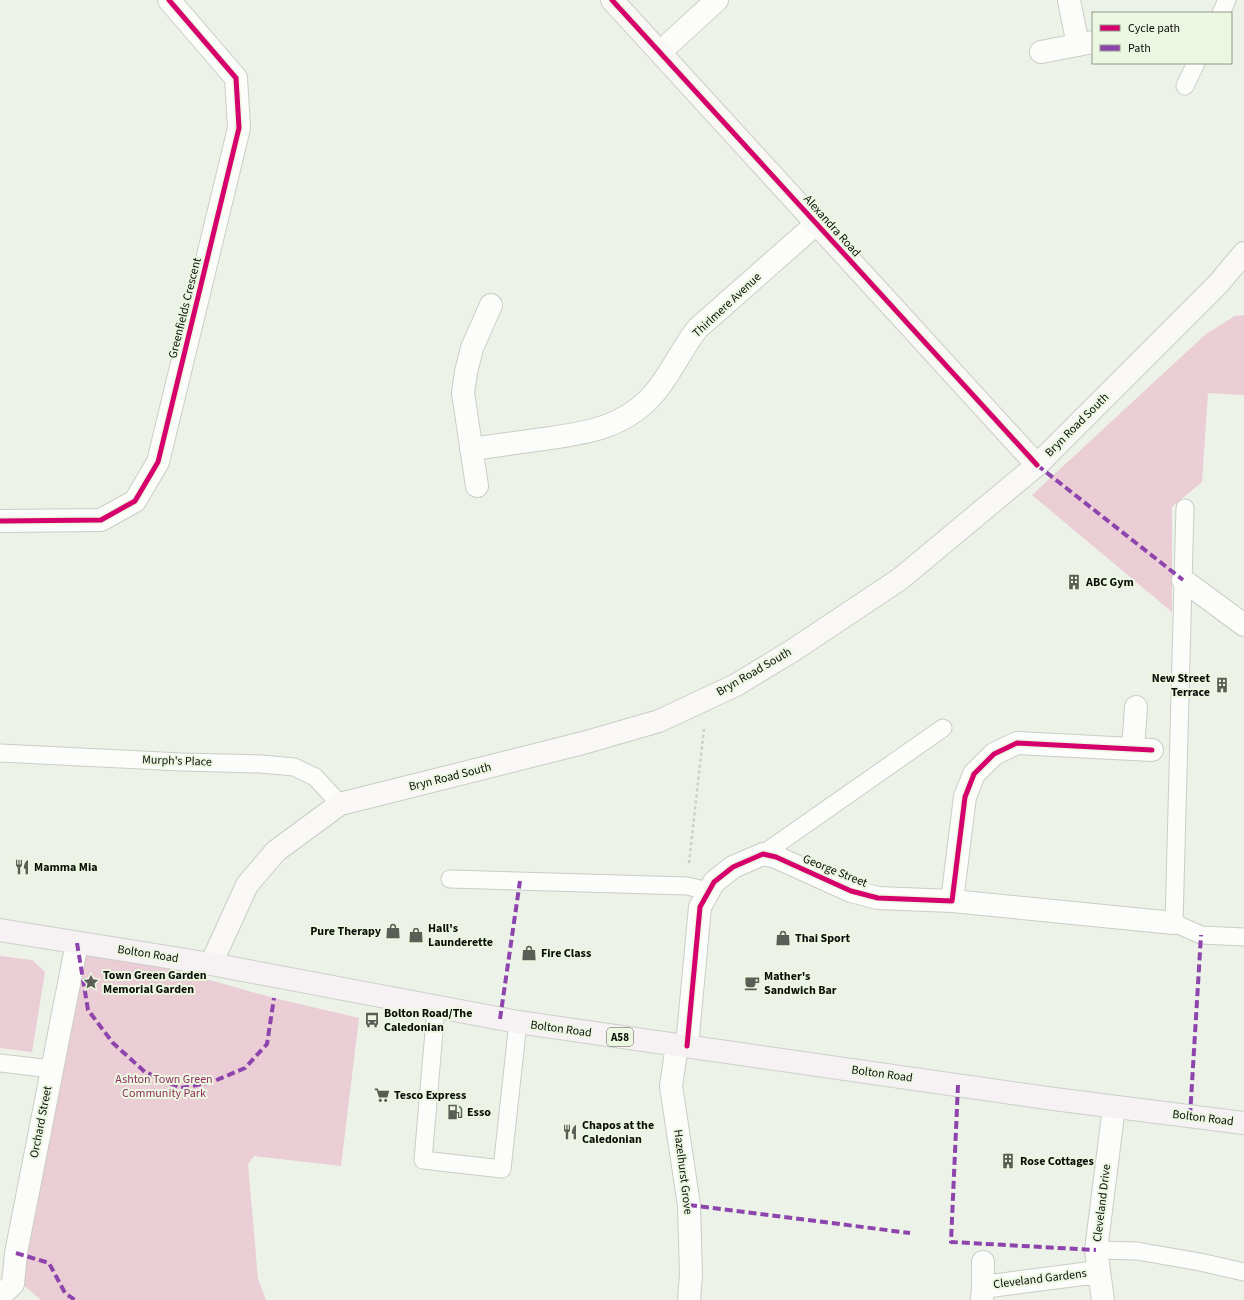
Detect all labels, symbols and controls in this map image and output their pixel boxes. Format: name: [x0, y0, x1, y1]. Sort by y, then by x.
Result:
legend: [1092, 12, 1232, 64]
text: Cycle path: [1128, 20, 1180, 37]
text: Path: [1128, 40, 1151, 57]
street label: Alexandra Road: [800, 191, 864, 261]
street label: Greenfields Crescent: [164, 256, 206, 360]
street label: Thirlmere Avenue: [689, 269, 765, 341]
street label: Bryn Road South: [1041, 389, 1113, 461]
building icon: ABC Gym: [1065, 573, 1083, 591]
place label: ABC Gym: [1085, 574, 1134, 591]
street label: Bryn Road South: [713, 644, 795, 700]
place label: New Street Terrace: [1152, 670, 1210, 701]
building icon: New Street Terrace: [1213, 676, 1231, 694]
street label: Murph's Place: [142, 751, 212, 771]
street label: Bryn Road South: [407, 759, 493, 795]
street label: George Street: [800, 850, 870, 892]
restaurant icon: Mamma Mia: [13, 858, 31, 876]
place label: Mamma Mia: [34, 859, 98, 876]
place label: Hall's Launderette: [428, 920, 493, 951]
shop icon: Pure Therapy: [384, 922, 402, 940]
place label: Pure Therapy: [310, 923, 382, 940]
shop icon: Hall's Launderette: [407, 926, 425, 944]
shop icon: Thai Sport: [774, 929, 792, 947]
place label: Thai Sport: [795, 930, 851, 947]
street label: Bolton Road: [116, 941, 180, 967]
shop icon: Fire Class: [520, 944, 538, 962]
place label: Fire Class: [541, 945, 591, 962]
place label: Town Green Garden Memorial Garden: [103, 967, 207, 998]
place label: Mather's Sandwich Bar: [764, 968, 837, 999]
place icon: Town Green Garden Memorial Garden: [82, 973, 100, 991]
cafe icon: Mather's Sandwich Bar: [743, 974, 761, 992]
place label: Bolton Road/The Caledonian: [384, 1005, 472, 1036]
bus stop icon: Bolton Road/The Caledonian: [363, 1011, 381, 1029]
street label: Bolton Road: [529, 1016, 593, 1042]
road number: A58: [607, 1028, 633, 1046]
street label: Bolton Road: [850, 1061, 914, 1087]
park label: Ashton Town Green Community Park: [115, 1071, 213, 1102]
street label: Orchard Street: [26, 1084, 56, 1160]
supermarket icon: Tesco Express: [373, 1086, 391, 1104]
place label: Tesco Express: [394, 1087, 466, 1104]
fuel station icon: Esso: [446, 1103, 464, 1121]
place label: Esso: [467, 1104, 491, 1121]
street label: Bolton Road: [1171, 1106, 1235, 1130]
place label: Chapos at the Caledonian: [582, 1117, 654, 1148]
restaurant icon: Chapos at the Caledonian: [561, 1123, 579, 1141]
street label: Hazelhurst Grove: [669, 1128, 697, 1216]
building icon: Rose Cottages: [999, 1152, 1017, 1170]
place label: Rose Cottages: [1020, 1153, 1094, 1170]
street label: Cleveland Drive: [1089, 1163, 1115, 1243]
street label: Cleveland Gardens: [992, 1265, 1088, 1293]

